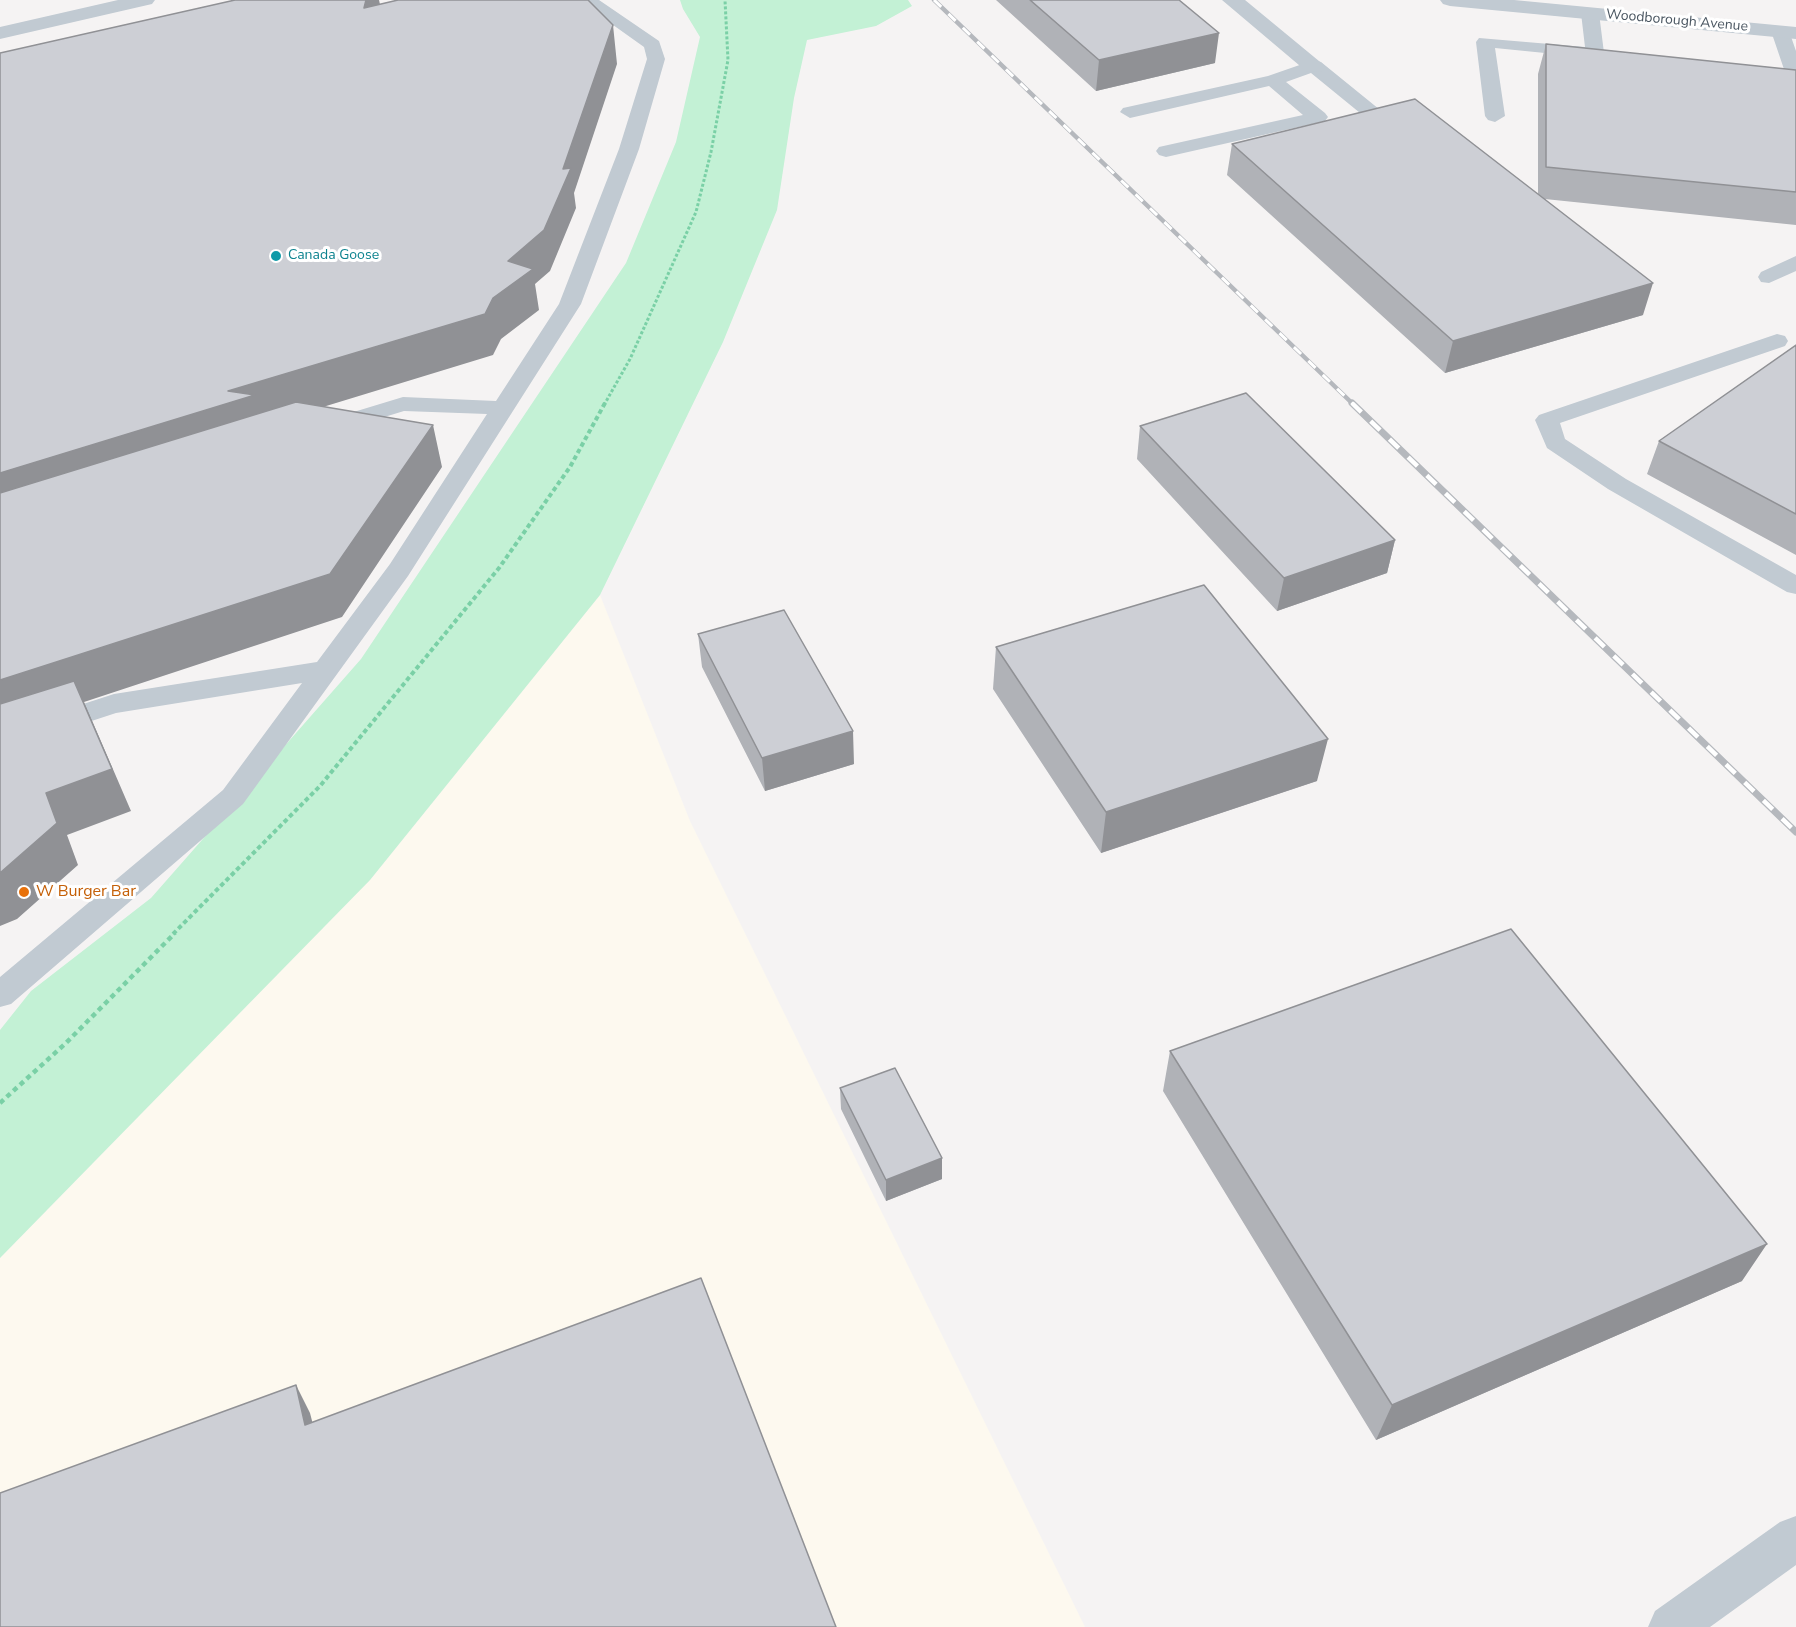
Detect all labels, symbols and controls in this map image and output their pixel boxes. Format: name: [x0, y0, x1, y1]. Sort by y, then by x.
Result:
street label: Woodborough Avenue: [1605, 6, 1749, 36]
place label: Canada Goose: [288, 248, 379, 264]
marker: Canada Goose: [269, 249, 283, 263]
place label: W Burger Bar: [36, 882, 136, 902]
marker: W Burger Bar: [17, 885, 31, 899]

